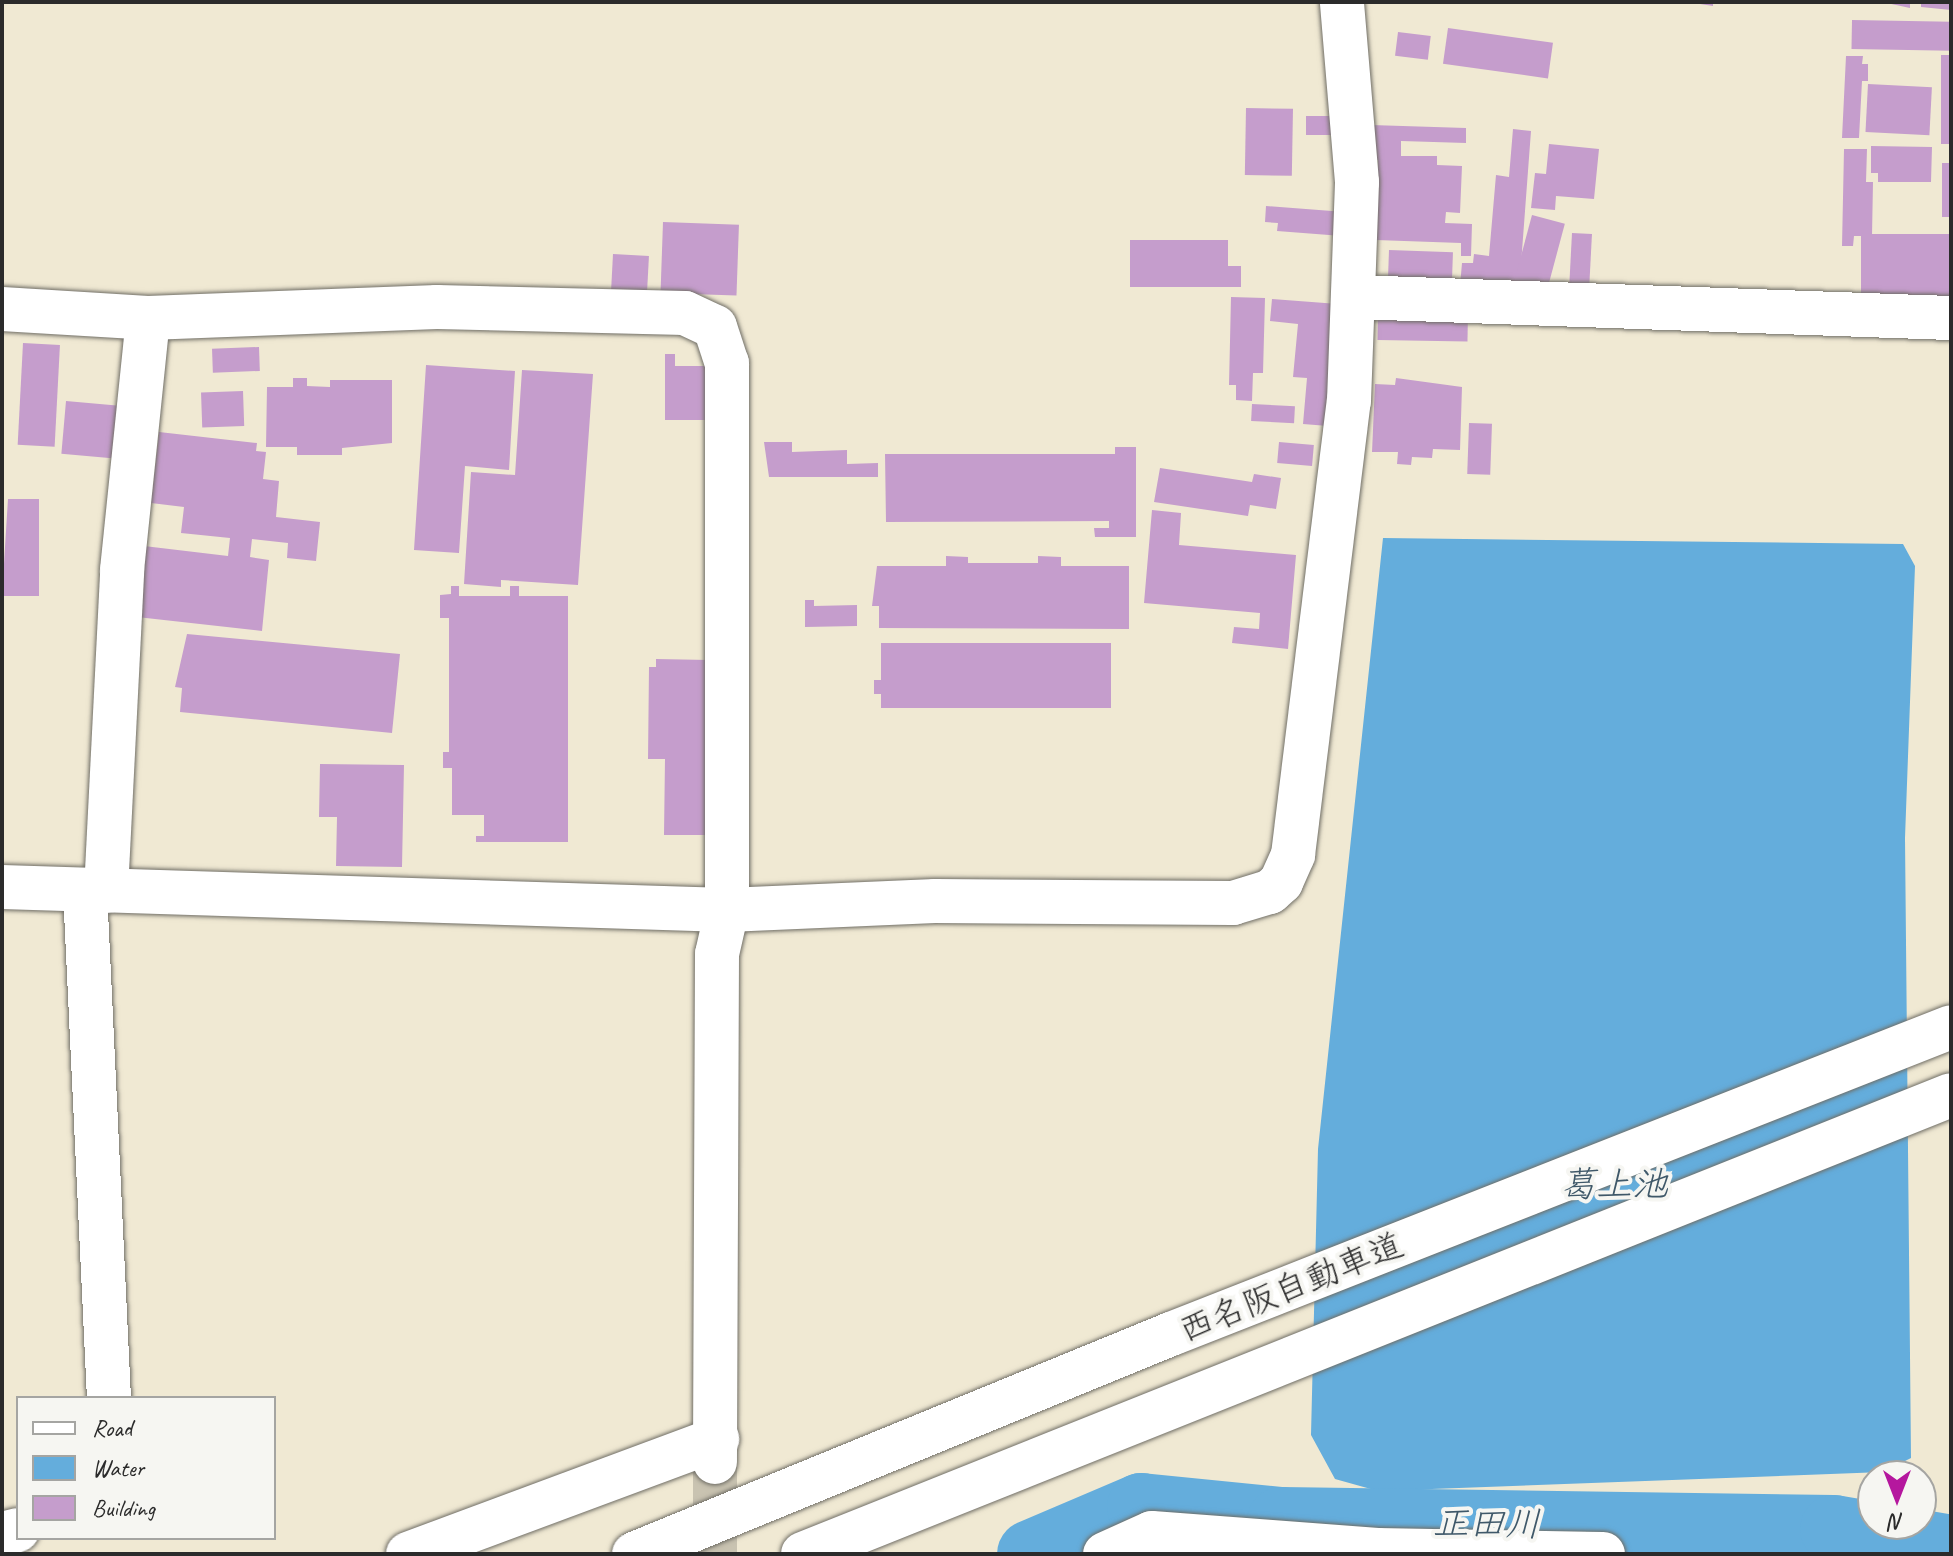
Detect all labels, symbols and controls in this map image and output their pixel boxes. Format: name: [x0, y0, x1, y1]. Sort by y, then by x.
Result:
water label: 葛上池: [1560, 1163, 1668, 1207]
street label: 西名阪自動車道: [1173, 1224, 1409, 1350]
legend: [16, 1396, 276, 1540]
text: Road: [92, 1413, 132, 1443]
text: Water: [92, 1453, 144, 1483]
north arrow: [1857, 1460, 1937, 1540]
text: Building: [92, 1493, 155, 1523]
water label: 正田川: [1433, 1501, 1541, 1547]
text: N: [1890, 1508, 1904, 1536]

